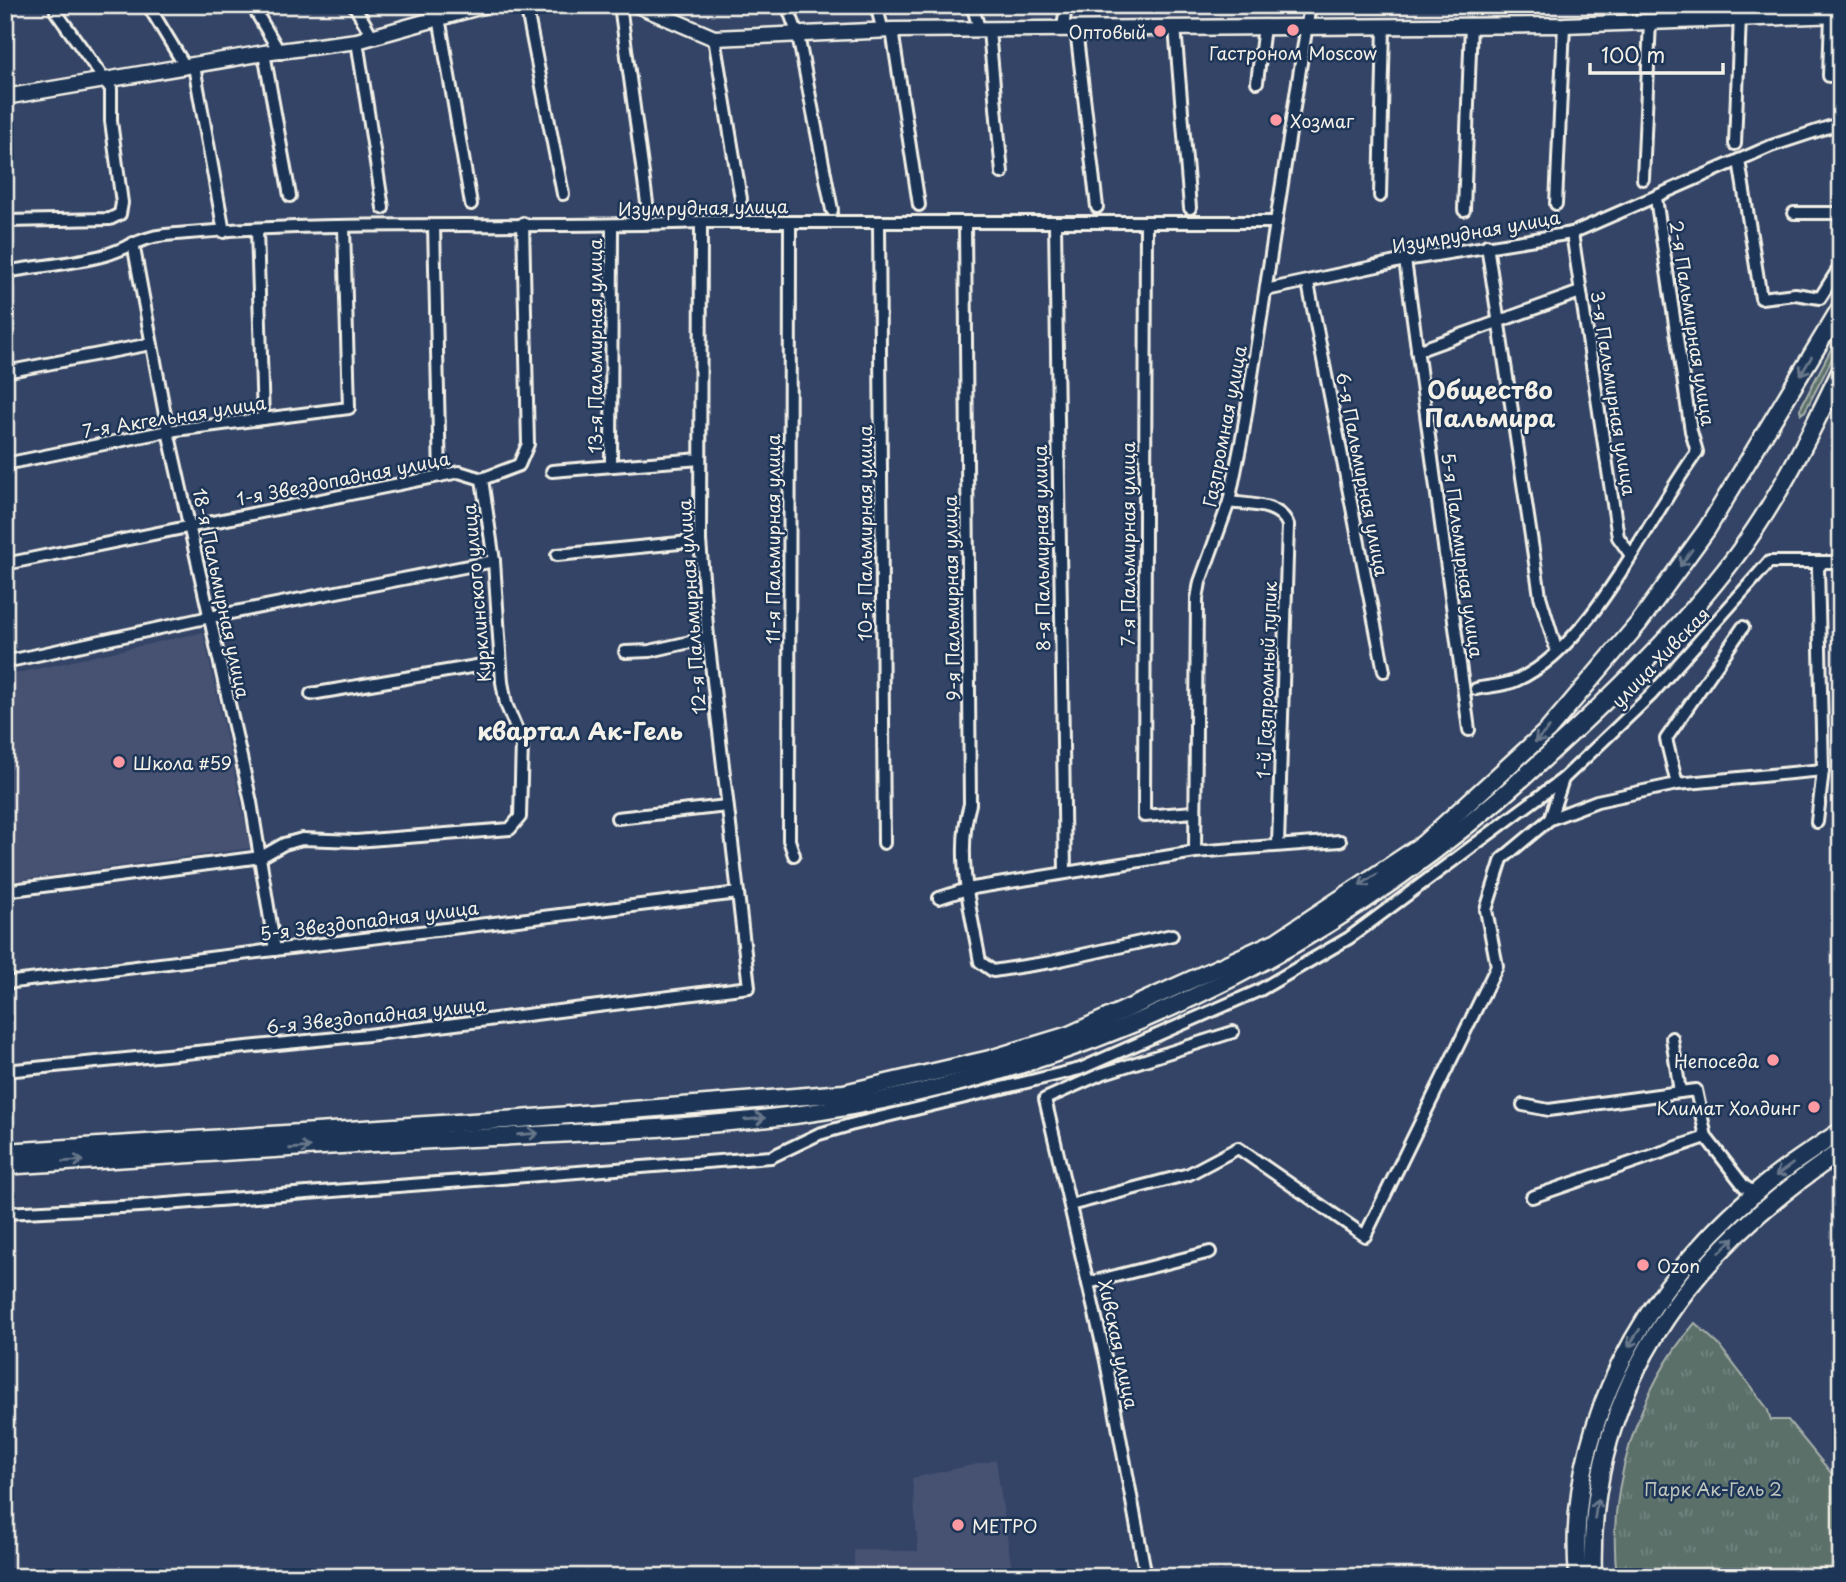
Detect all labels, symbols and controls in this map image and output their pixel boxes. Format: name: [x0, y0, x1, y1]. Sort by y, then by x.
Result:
place label: Оптовый: [1069, 18, 1146, 45]
marker: Гастроном Moscow: [1285, 22, 1301, 38]
marker: Оптовый: [1152, 23, 1168, 39]
scale bar: [1590, 32, 1724, 76]
text: 100 m: [1601, 38, 1665, 70]
place label: Гастроном Moscow: [1209, 39, 1377, 66]
place label: Хозмаг: [1290, 107, 1355, 134]
marker: Хозмаг: [1268, 112, 1284, 128]
street label: Изумрудная улица: [618, 192, 789, 222]
street label: Изумрудная улица: [1390, 203, 1563, 259]
street label: 2-я Пальмирная улица: [1663, 218, 1723, 428]
street label: 13-я Пальмирная улица: [581, 238, 608, 454]
street label: 3-я Пальмирная улица: [1584, 289, 1644, 498]
street label: Газпромная улица: [1195, 342, 1253, 509]
one-way arrow: [1799, 355, 1813, 375]
street label: 6-я Пальмирная улица: [1330, 369, 1396, 579]
district label: Общество Пальмира: [1425, 371, 1556, 435]
street label: 7-я Акгельная улица: [80, 388, 268, 444]
street label: 10-я Пальмирная улица: [851, 424, 878, 641]
street label: 11-я Пальмирная улица: [759, 433, 786, 644]
street label: 7-я Пальмирная улица: [1114, 441, 1141, 646]
street label: 1-я Звездопадная улица: [234, 444, 453, 512]
street label: 8-я Пальмирная улица: [1026, 444, 1056, 651]
street label: 5-я Пальмирная улица: [1435, 451, 1491, 660]
street label: 18-я Пальмирная улица: [187, 485, 258, 701]
street label: 9-я Пальмирная улица: [936, 494, 966, 701]
street label: 12-я Пальмирная улица: [670, 498, 712, 716]
street label: Курклинского улица: [455, 502, 497, 683]
one-way arrow: [1678, 549, 1693, 567]
street label: 1-й Газпромный тупик: [1249, 581, 1283, 779]
street label: улица Хивская: [1605, 600, 1715, 714]
district label: квартал Ак-Гель: [477, 712, 683, 748]
one-way arrow: [1534, 726, 1551, 743]
place label: Школа #59: [133, 749, 232, 776]
marker: Школа #59: [111, 754, 127, 770]
one-way arrow: [1359, 873, 1378, 887]
street label: 5-я Звездопадная улица: [258, 893, 481, 947]
street label: 6-я Звездопадная улица: [265, 990, 488, 1040]
place label: Непоседа: [1674, 1047, 1760, 1074]
marker: Непоседа: [1765, 1052, 1781, 1068]
place label: Климат Холдинг: [1656, 1094, 1801, 1121]
marker: Климат Холдинг: [1806, 1099, 1822, 1115]
one-way arrow: [743, 1112, 765, 1125]
one-way arrow: [516, 1128, 539, 1141]
one-way arrow: [289, 1141, 311, 1154]
one-way arrow: [62, 1155, 85, 1168]
one-way arrow: [1775, 1162, 1794, 1177]
one-way arrow: [1718, 1237, 1735, 1254]
place label: Ozon: [1657, 1252, 1700, 1279]
marker: Ozon: [1635, 1257, 1651, 1273]
street label: Хивская улица: [1092, 1277, 1146, 1412]
one-way arrow: [1626, 1328, 1641, 1347]
park label: Парк Ак-Гель 2: [1644, 1475, 1782, 1502]
one-way arrow: [1589, 1498, 1602, 1521]
place label: МЕТРО: [972, 1512, 1037, 1539]
marker: МЕТРО: [950, 1517, 966, 1533]

